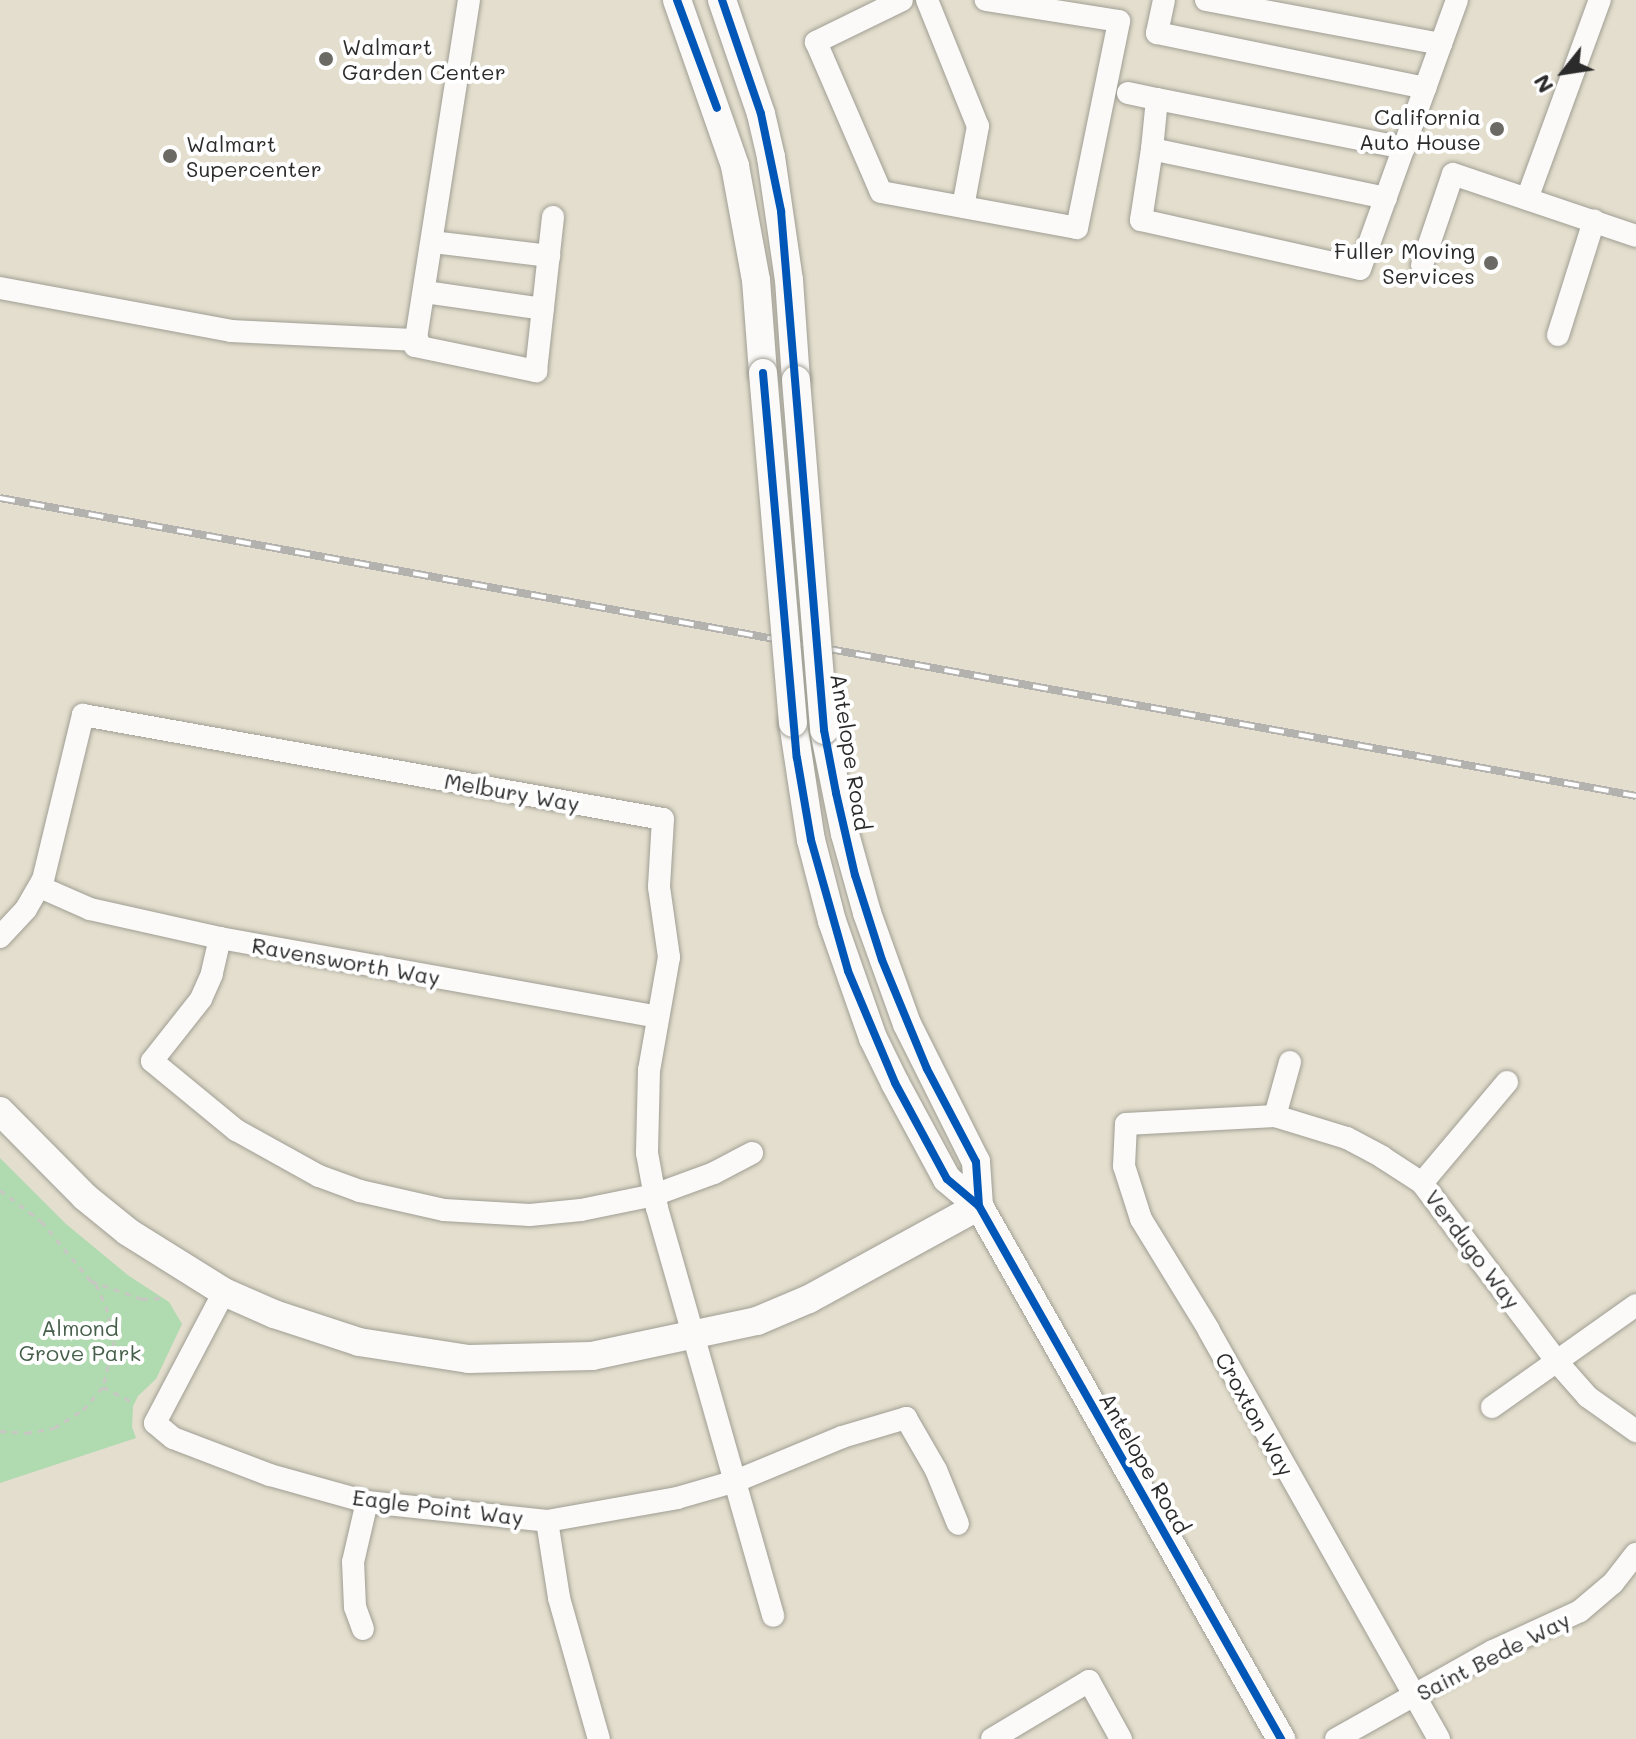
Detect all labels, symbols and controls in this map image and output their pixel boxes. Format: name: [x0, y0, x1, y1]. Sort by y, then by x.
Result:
north arrow: [1524, 32, 1604, 112]
place label: Walmart Garden Center: [342, 33, 506, 84]
marker: Walmart Garden Center: [317, 50, 335, 68]
text: N: [1526, 70, 1560, 99]
place label: California Auto House: [1359, 103, 1481, 154]
marker: California Auto House: [1488, 120, 1506, 138]
place label: Walmart Supercenter: [186, 130, 322, 182]
marker: Walmart Supercenter: [161, 147, 179, 165]
place label: Fuller Moving Services: [1334, 237, 1475, 288]
marker: Fuller Moving Services: [1482, 254, 1500, 272]
street label: Antelope Road: [826, 672, 876, 832]
street label: Melbury Way: [442, 767, 582, 817]
street label: Ravensworth Way: [250, 931, 442, 991]
street label: Verdugo Way: [1420, 1184, 1526, 1314]
park label: Almond Grove Park: [19, 1314, 141, 1366]
street label: Croxton Way: [1210, 1347, 1300, 1481]
street label: Antelope Road: [1094, 1388, 1196, 1538]
street label: Eagle Point Way: [351, 1483, 525, 1531]
street label: Saint Bede Way: [1412, 1606, 1574, 1706]

